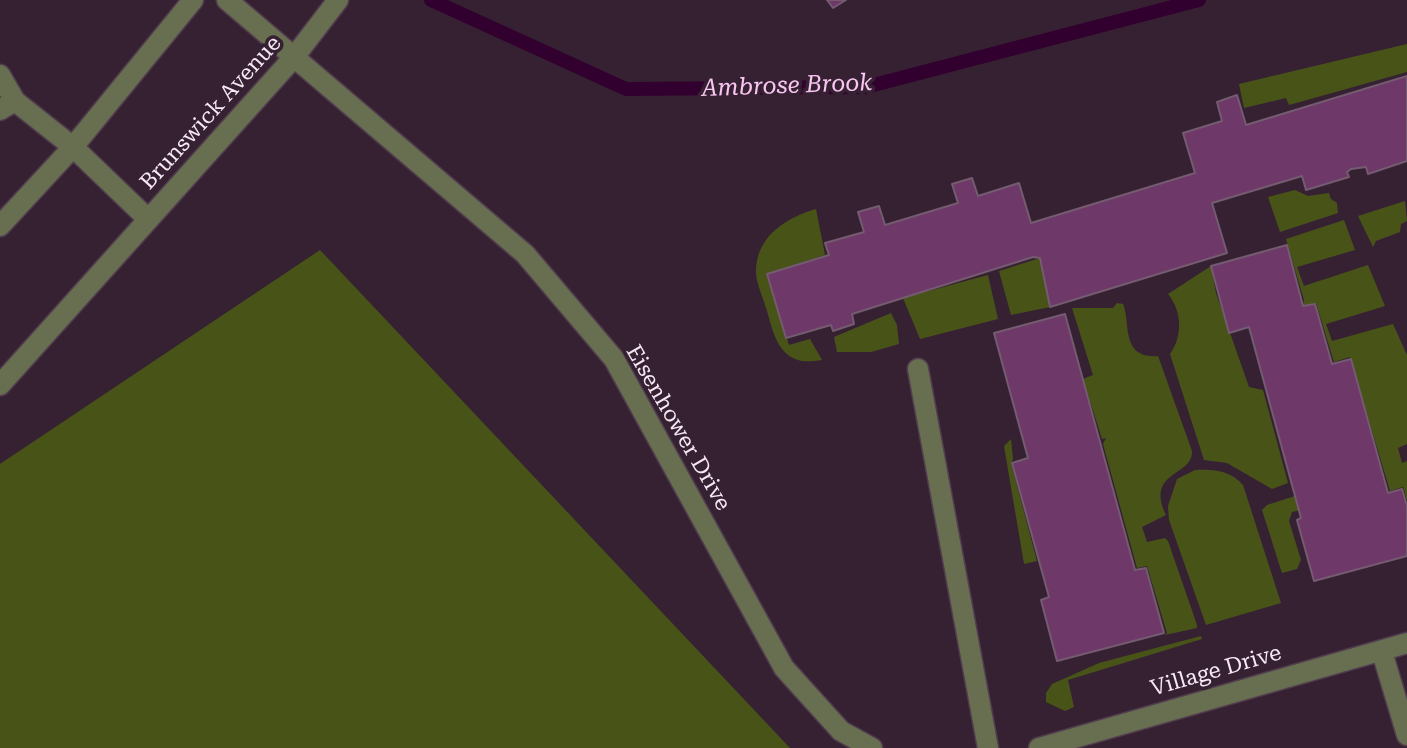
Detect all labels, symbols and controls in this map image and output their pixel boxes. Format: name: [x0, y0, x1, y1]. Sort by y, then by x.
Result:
street label: Brunswick Avenue: [135, 31, 287, 195]
water label: Ambrose Brook: [701, 69, 873, 103]
street label: Eisenhower Drive: [620, 341, 736, 515]
street label: Village Drive: [1148, 640, 1284, 702]

